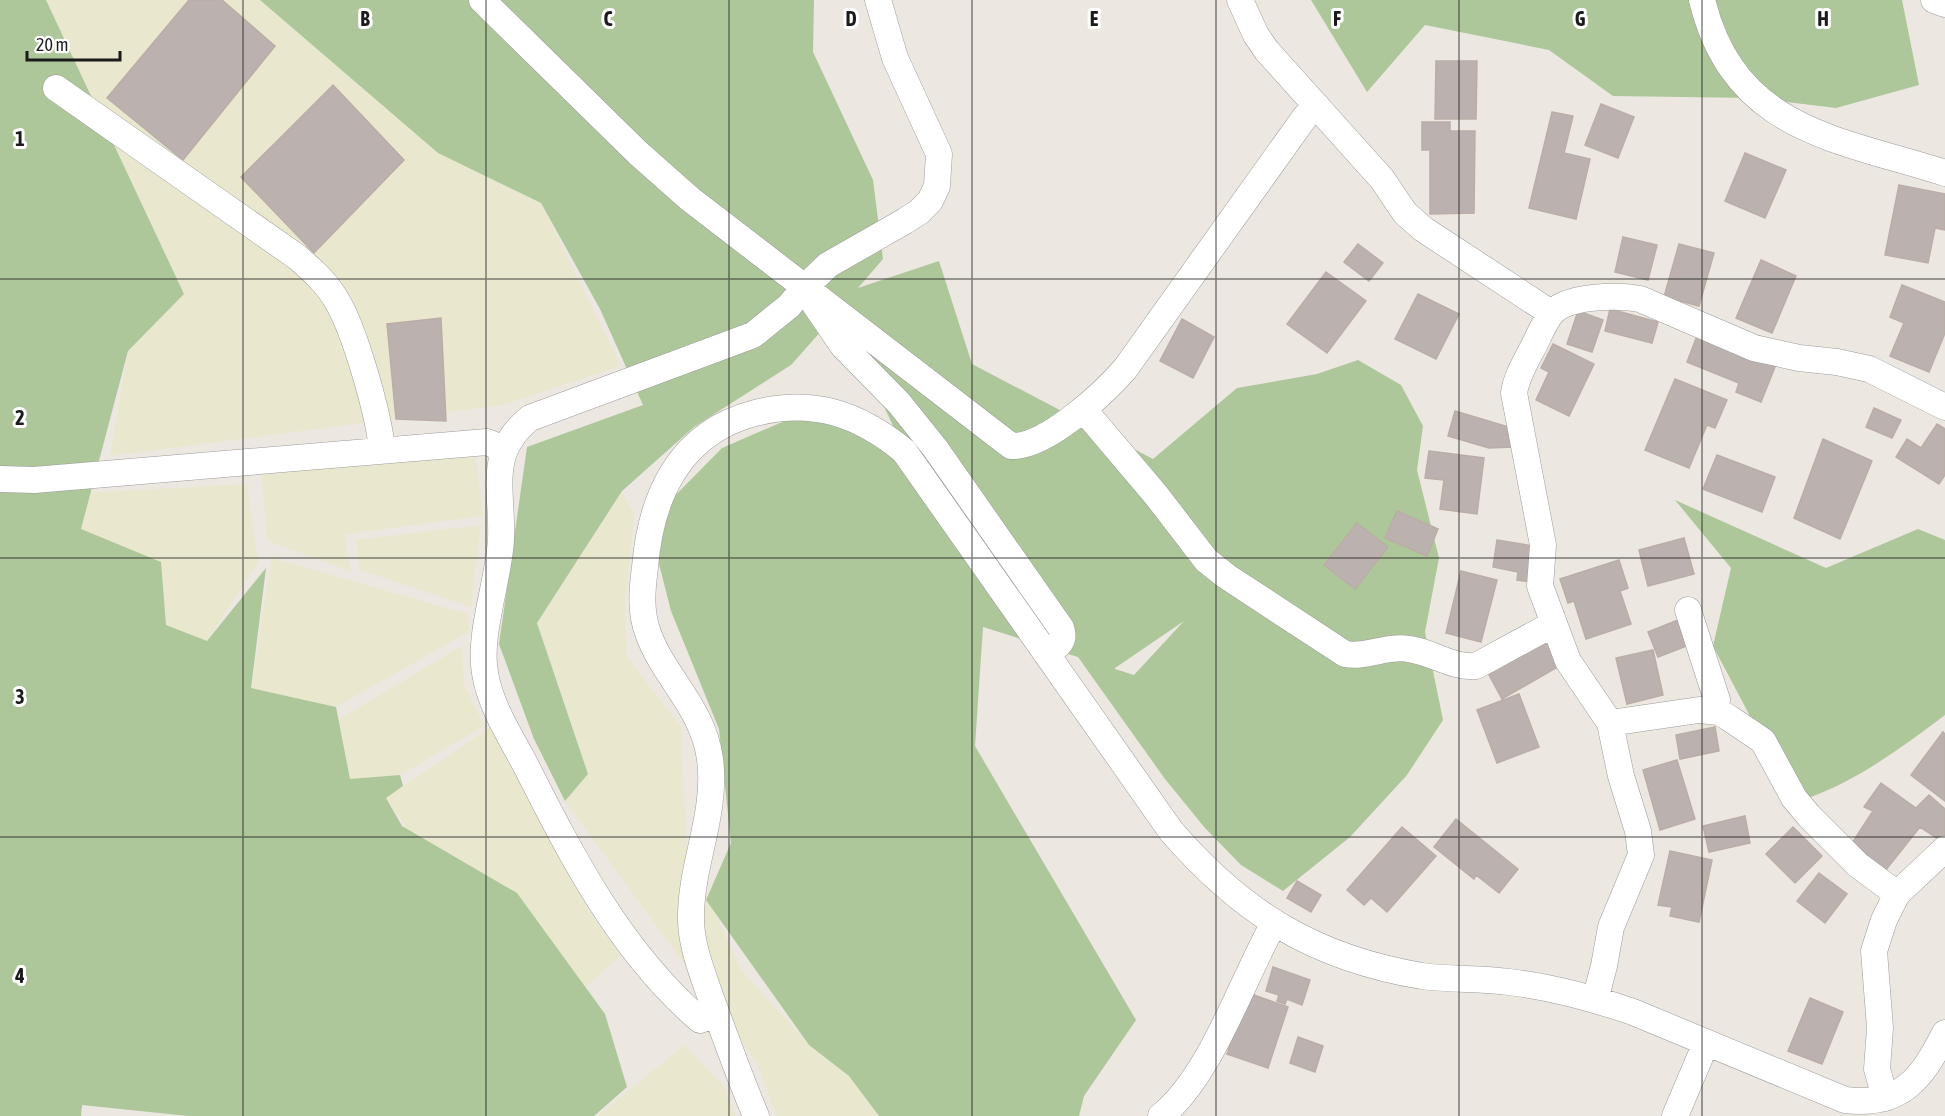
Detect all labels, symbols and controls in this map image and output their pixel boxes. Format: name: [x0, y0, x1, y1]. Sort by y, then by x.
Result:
text: B: [360, 7, 370, 30]
text: C: [604, 7, 613, 30]
text: D: [845, 7, 857, 30]
text: E: [1090, 7, 1099, 30]
text: F: [1333, 7, 1341, 30]
text: G: [1575, 7, 1586, 30]
text: H: [1817, 7, 1829, 30]
scale bar: [27, 24, 120, 62]
text: 20 m: [36, 34, 68, 55]
text: 1: [15, 127, 25, 150]
text: 2: [15, 406, 25, 429]
text: 3: [15, 685, 25, 708]
text: 4: [14, 964, 25, 987]

